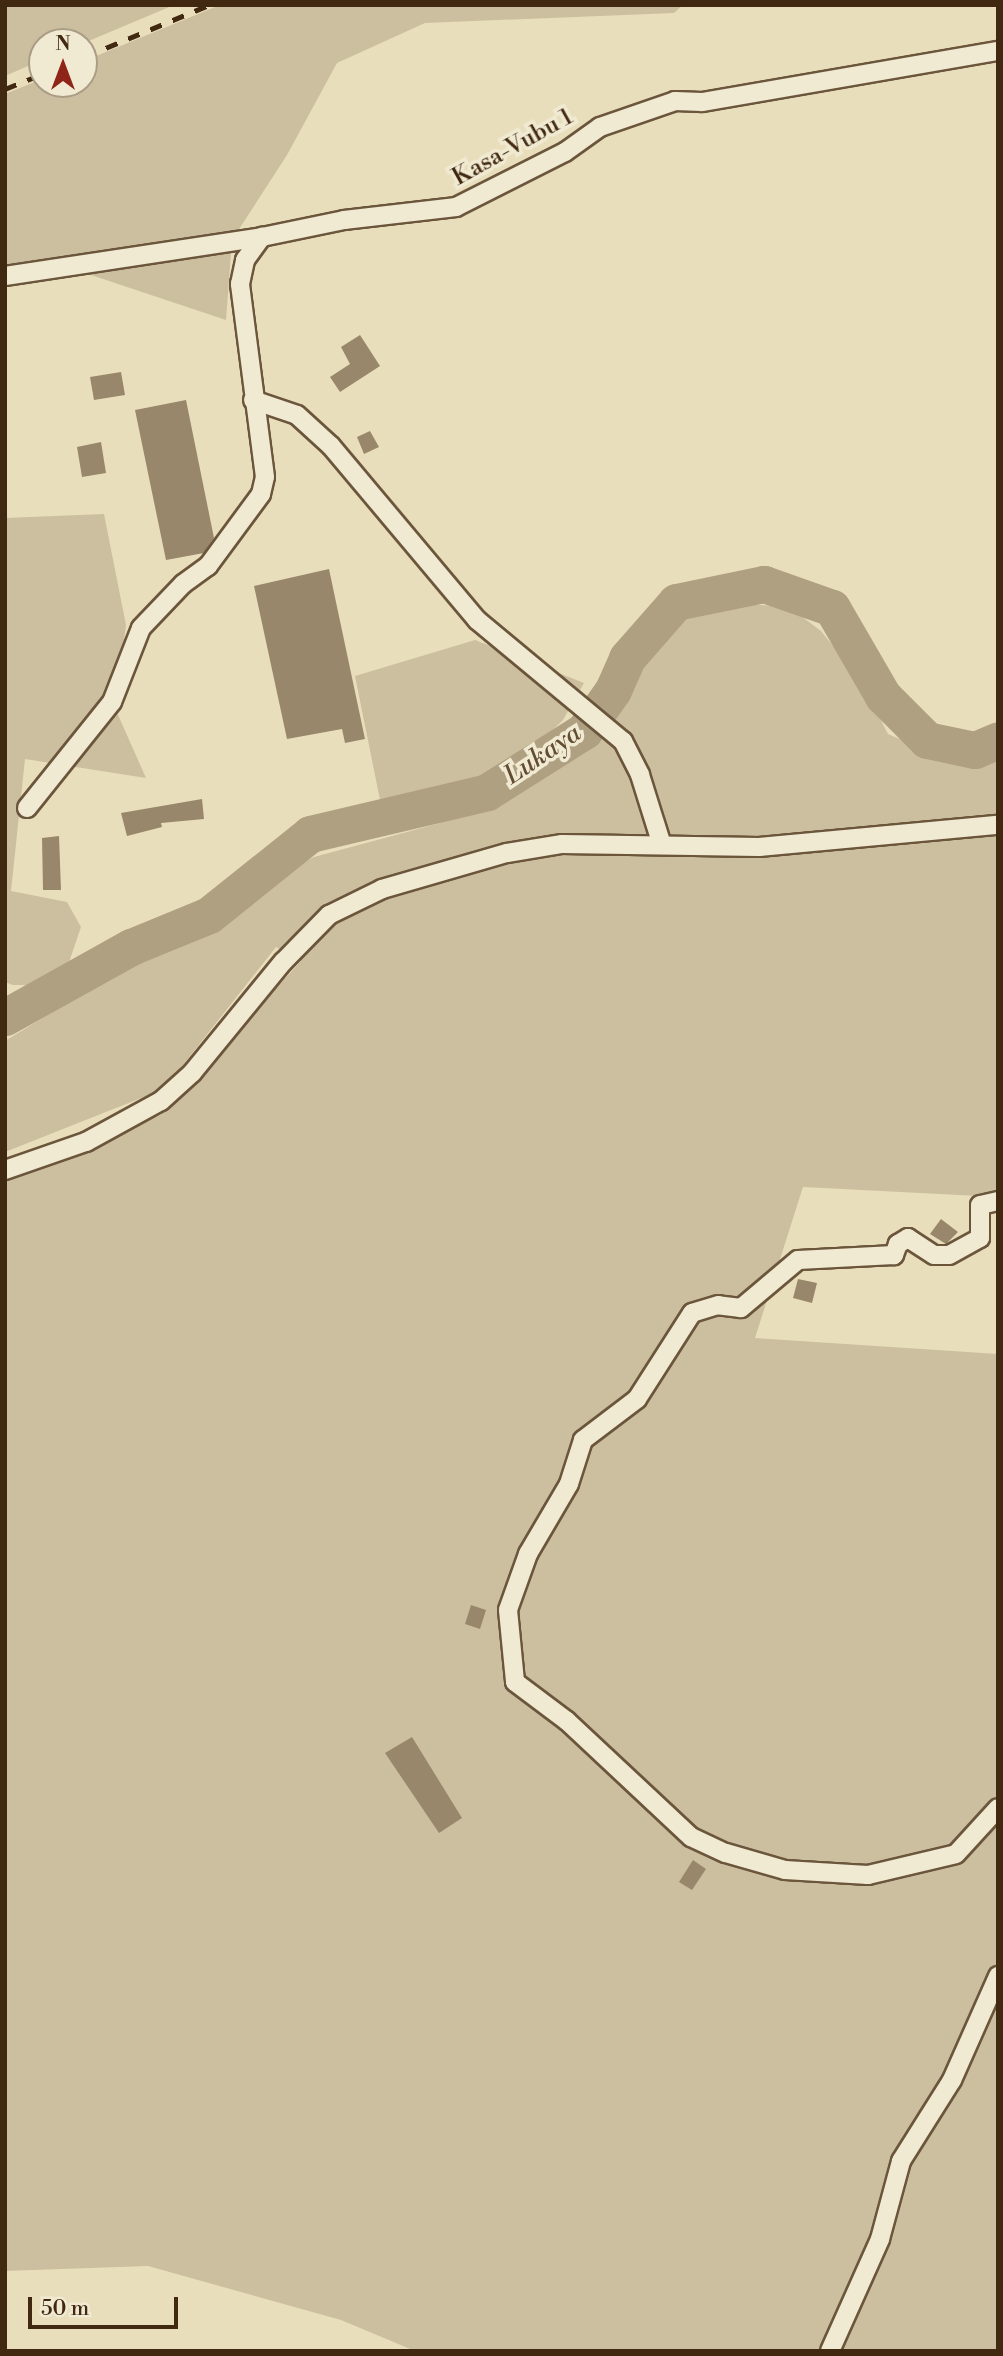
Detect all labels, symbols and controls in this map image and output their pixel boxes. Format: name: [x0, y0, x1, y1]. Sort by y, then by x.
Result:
north arrow: [28, 28, 98, 98]
text: N: [55, 32, 71, 56]
street label: Kasa-Vubu 1: [448, 103, 578, 193]
water label: Lukaya: [499, 718, 587, 792]
scale bar: [32, 2282, 182, 2326]
text: 50 m: [41, 2296, 89, 2322]

